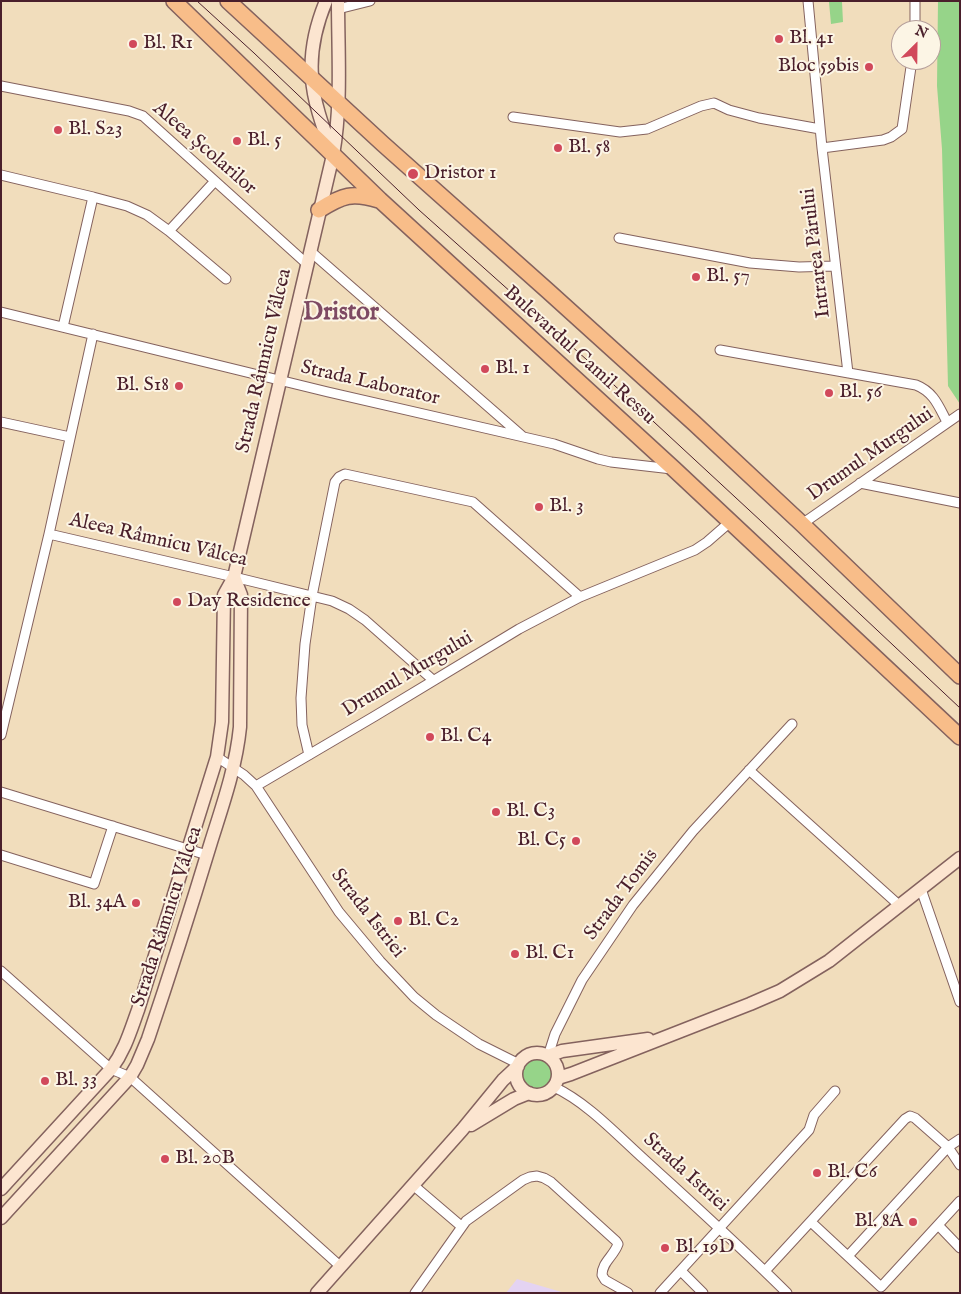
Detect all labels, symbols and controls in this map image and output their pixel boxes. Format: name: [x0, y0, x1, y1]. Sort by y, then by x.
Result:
north arrow: [891, 20, 941, 70]
text: N: [912, 21, 931, 43]
place label: Bl. 41: [789, 27, 834, 51]
place label: Bl. R1: [143, 32, 193, 56]
marker: Bl. 41: [773, 33, 785, 45]
marker: Bl. R1: [127, 38, 139, 50]
place label: Bloc 59bis: [778, 55, 859, 79]
marker: Bloc 59bis: [863, 61, 875, 73]
street label: Aleea Școlarilor: [147, 97, 261, 201]
place label: Bl. S23: [68, 118, 122, 142]
marker: Bl. S23: [52, 124, 64, 136]
place label: Bl. 5: [247, 129, 282, 153]
marker: Bl. 5: [231, 135, 243, 147]
place label: Bl. 58: [568, 136, 610, 160]
marker: Bl. 58: [552, 142, 564, 154]
place label: Dristor 1: [424, 162, 496, 186]
marker: Dristor 1: [406, 167, 420, 181]
street label: Intrarea Părului: [797, 187, 837, 319]
place label: Bl. 57: [706, 265, 750, 289]
street label: Strada Râmnicu Vâlcea: [232, 267, 298, 455]
marker: Bl. 57: [690, 271, 702, 283]
street label: Bulevardul Camil Ressu: [498, 281, 660, 431]
district label: Dristor: [303, 299, 379, 329]
street label: Strada Laborator: [298, 356, 442, 412]
place label: Bl. 1: [495, 357, 530, 381]
marker: Bl. 1: [479, 363, 491, 375]
place label: Bl. S18: [116, 374, 169, 398]
marker: Bl. S18: [173, 380, 185, 392]
place label: Bl. 56: [839, 381, 882, 405]
marker: Bl. 56: [823, 387, 835, 399]
street label: Drumul Murgului: [804, 403, 938, 507]
place label: Bl. 3: [549, 495, 584, 519]
marker: Bl. 3: [533, 501, 545, 513]
street label: Aleea Râmnicu Vâlcea: [67, 509, 249, 573]
place label: Day Residence: [187, 590, 311, 614]
marker: Day Residence: [171, 596, 183, 608]
street label: Drumul Murgului: [338, 627, 478, 723]
place label: Bl. C4: [440, 725, 491, 749]
marker: Bl. C4: [424, 731, 436, 743]
place label: Bl. C3: [506, 800, 555, 824]
marker: Bl. C3: [490, 806, 502, 818]
street label: Strada Râmnicu Vâlcea: [127, 824, 209, 1010]
place label: Bl. C5: [517, 829, 566, 853]
marker: Bl. C5: [570, 835, 582, 847]
street label: Strada Tomis: [580, 845, 664, 945]
street label: Strada Istriei: [325, 865, 409, 963]
place label: Bl. 34A: [68, 891, 126, 915]
marker: Bl. 34A: [130, 897, 142, 909]
place label: Bl. C2: [408, 909, 459, 933]
marker: Bl. C2: [392, 915, 404, 927]
place label: Bl. C1: [525, 942, 574, 966]
marker: Bl. C1: [509, 948, 521, 960]
place label: Bl. 33: [55, 1069, 97, 1093]
marker: Bl. 33: [39, 1075, 51, 1087]
street label: Strada Istriei: [637, 1128, 733, 1218]
place label: Bl. 20B: [175, 1147, 235, 1171]
marker: Bl. 20B: [159, 1153, 171, 1165]
place label: Bl. C6: [827, 1161, 877, 1185]
marker: Bl. C6: [811, 1167, 823, 1179]
place label: Bl. 8A: [854, 1210, 903, 1234]
marker: Bl. 8A: [907, 1216, 919, 1228]
place label: Bl. 19D: [675, 1236, 735, 1260]
marker: Bl. 19D: [659, 1242, 671, 1254]

